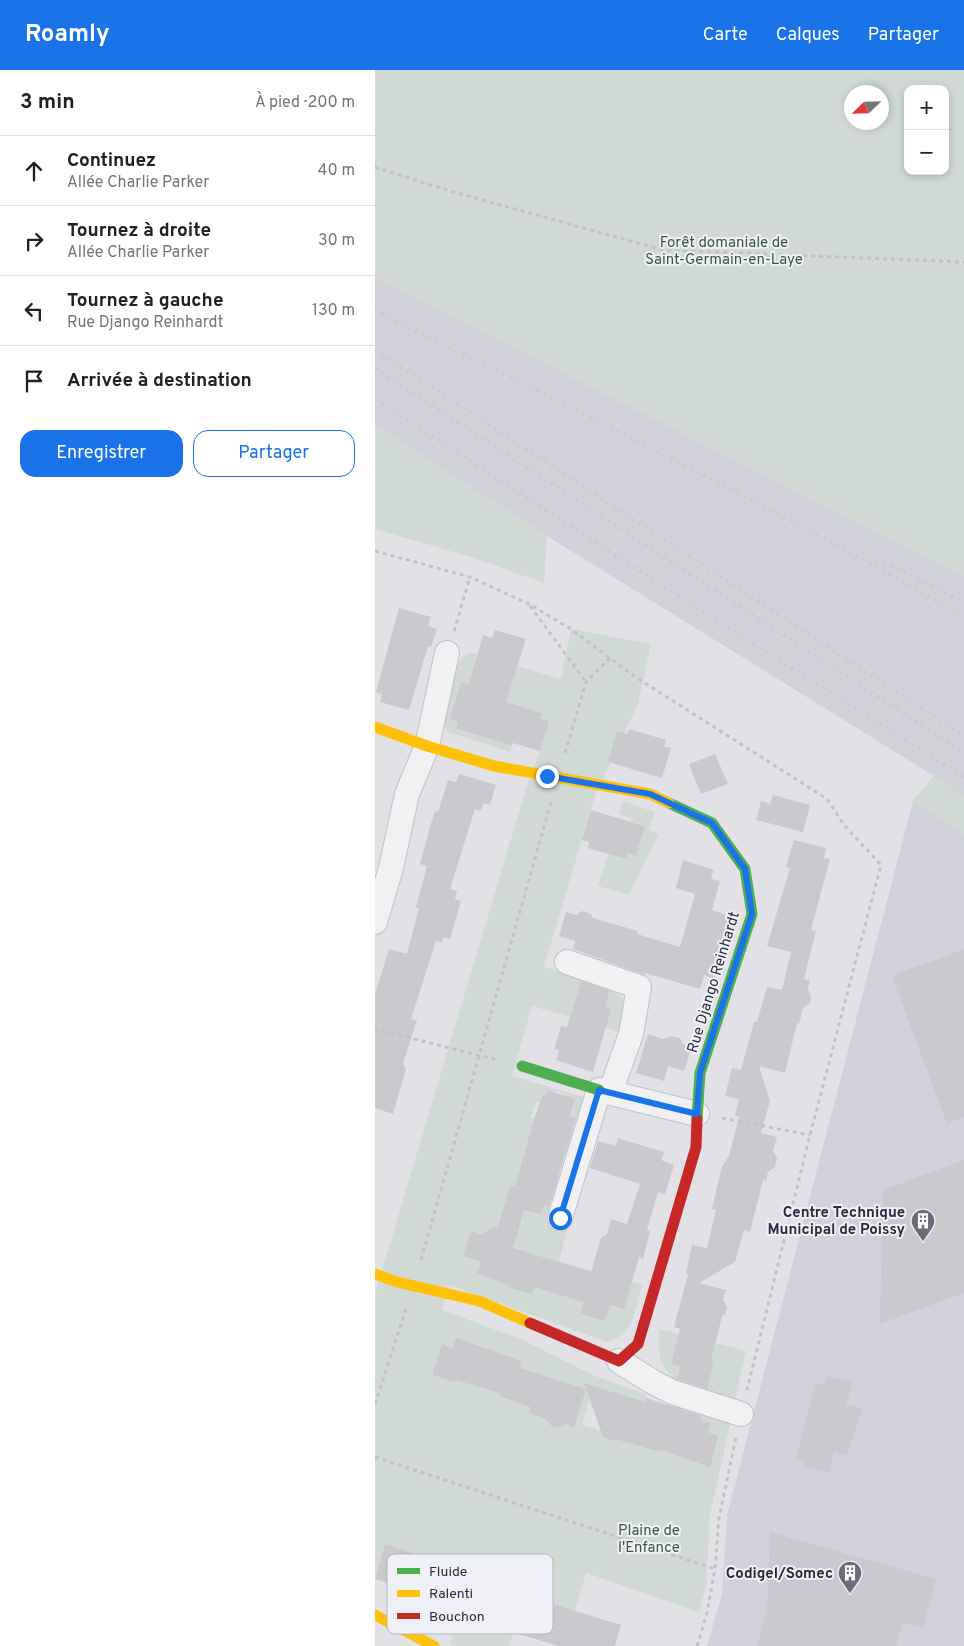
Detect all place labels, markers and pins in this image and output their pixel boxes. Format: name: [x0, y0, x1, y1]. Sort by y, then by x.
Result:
place label: Centre Technique Municipal de Poissy: [767, 1204, 905, 1240]
building icon: Centre Technique Municipal de Poissy: [910, 1208, 936, 1242]
building icon: Codigel/Somec: [837, 1560, 863, 1594]
place label: Codigel/Somec: [726, 1565, 833, 1584]

